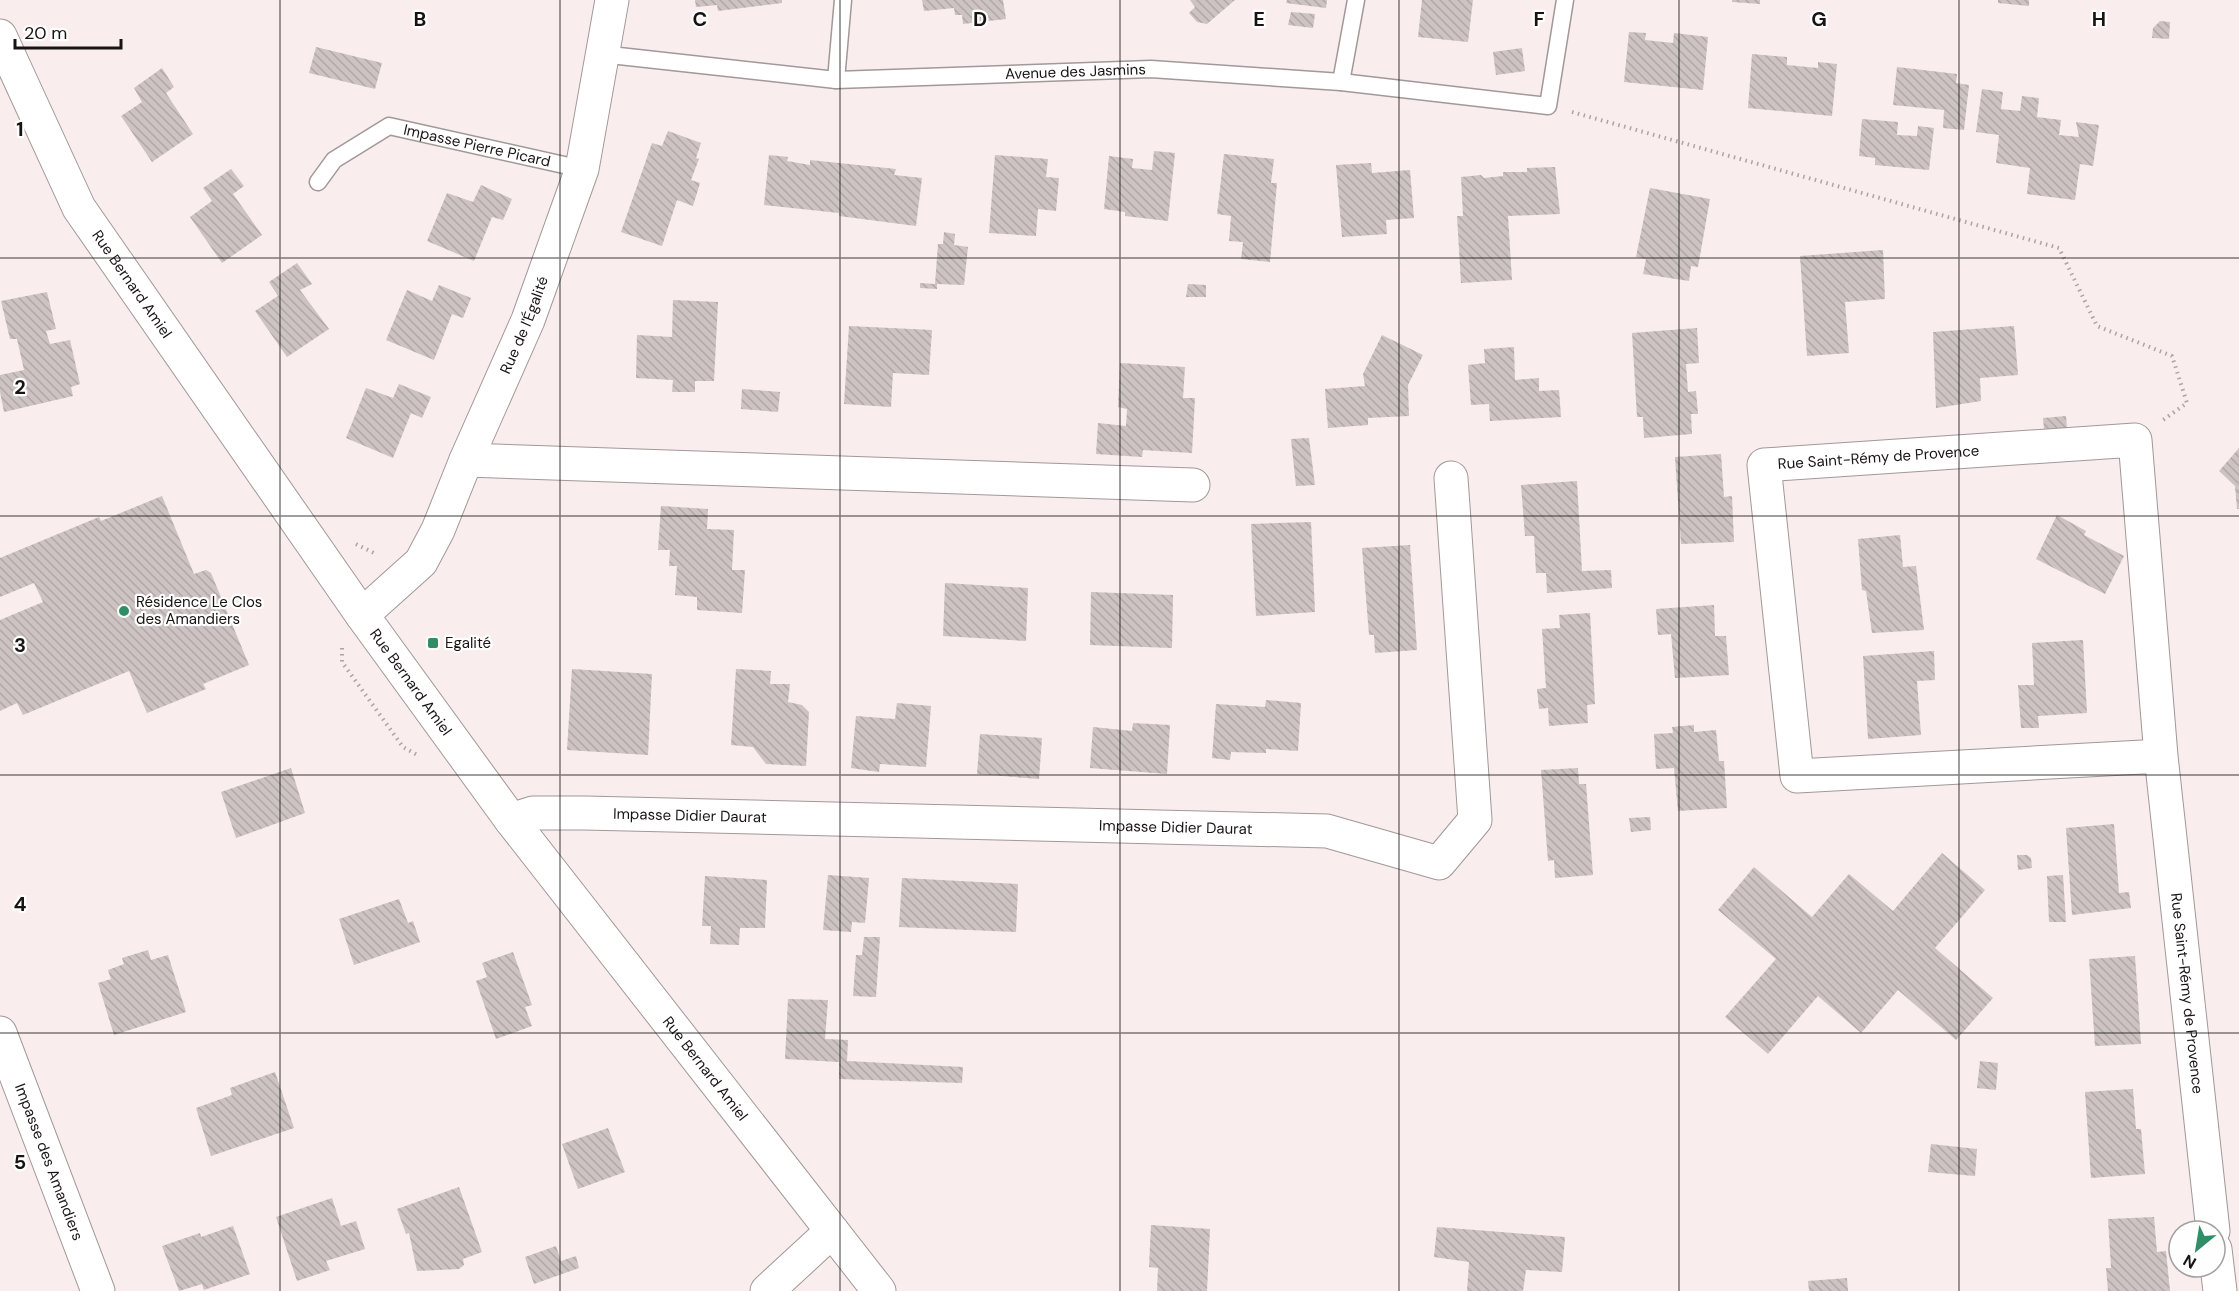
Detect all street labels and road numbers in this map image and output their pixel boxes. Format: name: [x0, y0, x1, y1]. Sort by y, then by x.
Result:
street label: Avenue des Jasmins: [1005, 59, 1146, 84]
street label: Impasse Pierre Picard: [402, 120, 552, 172]
street label: Rue Bernard Amiel: [87, 226, 177, 342]
street label: Rue de l'Égalité: [495, 273, 553, 377]
street label: Rue Saint-Rémy de Provence: [1777, 441, 1980, 474]
street label: Rue Bernard Amiel: [365, 625, 456, 740]
street label: Impasse Didier Daurat: [613, 804, 767, 827]
street label: Impasse Didier Daurat: [1099, 815, 1253, 839]
street label: Rue Saint-Rémy de Provence: [2166, 892, 2208, 1095]
street label: Rue Bernard Amiel: [658, 1012, 752, 1125]
street label: Impasse des Amandiers: [10, 1081, 88, 1243]

